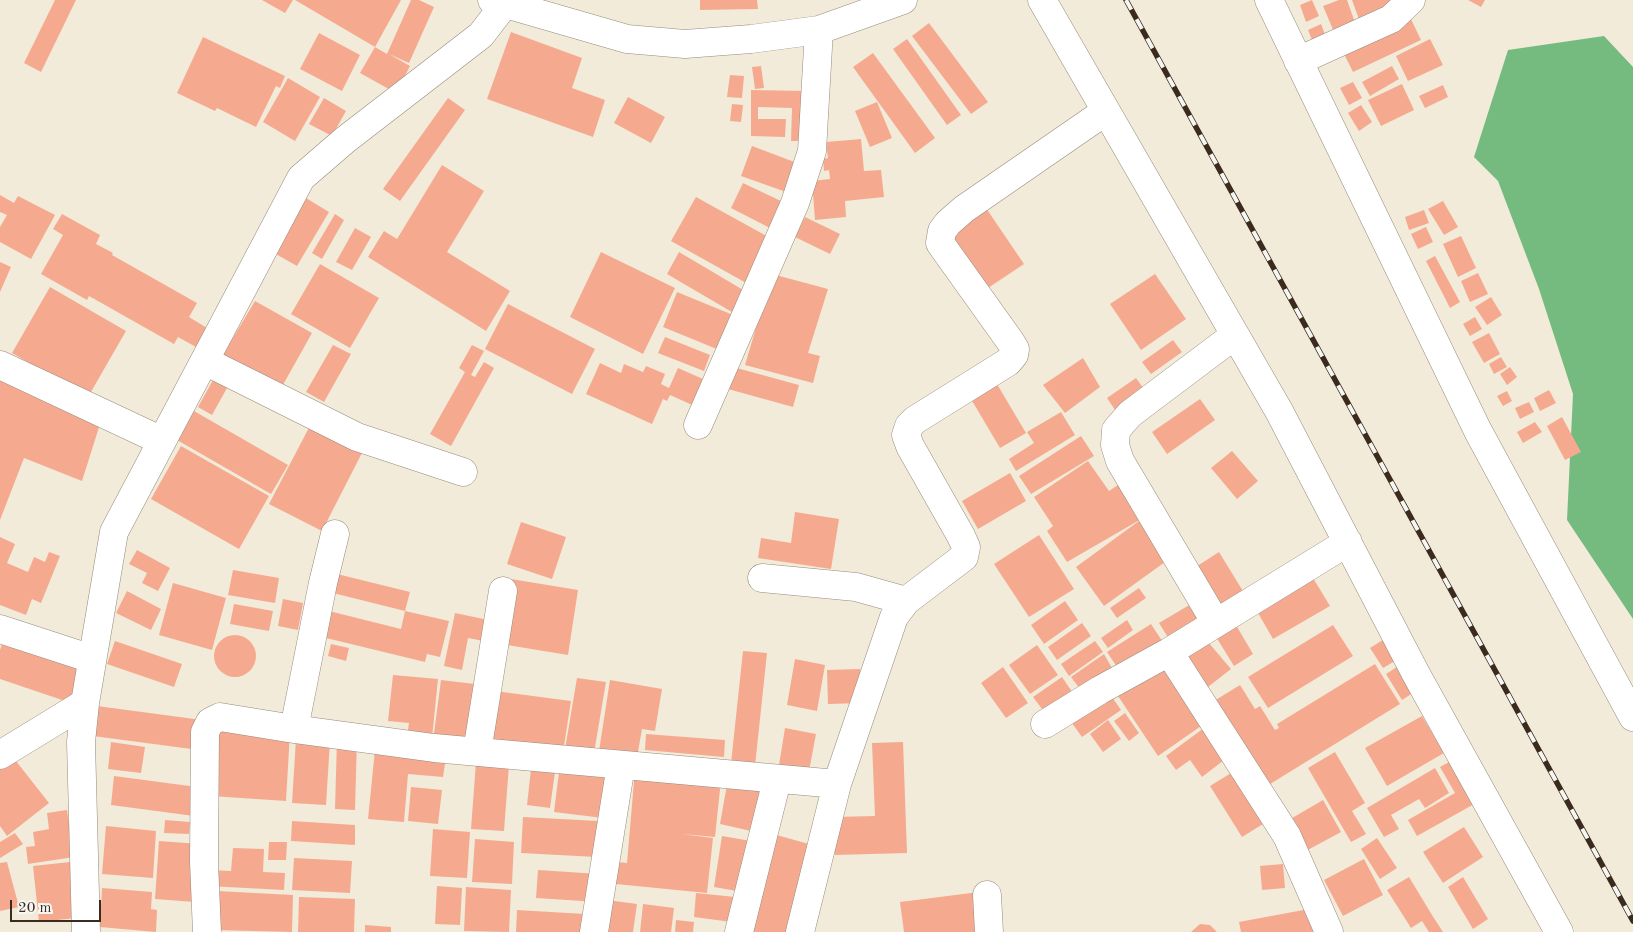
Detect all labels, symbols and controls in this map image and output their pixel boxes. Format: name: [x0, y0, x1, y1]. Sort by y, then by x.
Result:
scale bar: [12, 890, 104, 922]
text: 20 m: [18, 901, 52, 916]

